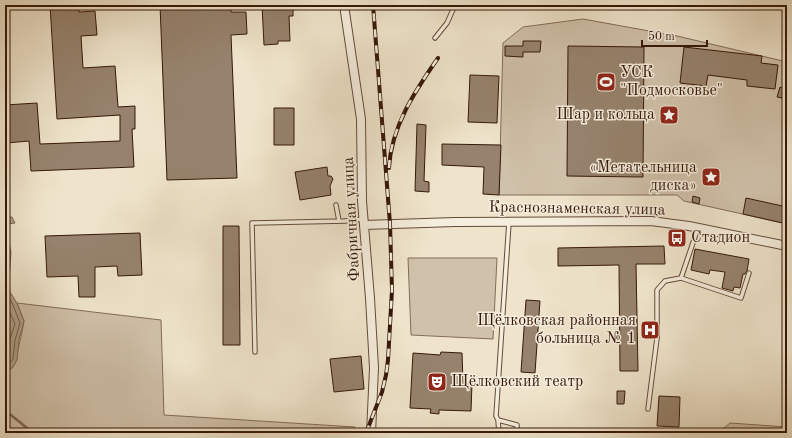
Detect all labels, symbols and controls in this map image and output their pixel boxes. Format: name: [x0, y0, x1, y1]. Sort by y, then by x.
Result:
scale bar: [642, 22, 707, 48]
text: 50 m: [648, 30, 675, 43]
place label: УСК "Подмосковье": [620, 65, 723, 99]
sports icon: УСК "Подмосковье": [595, 71, 617, 93]
place icon: Шар и кольца: [658, 104, 680, 126]
place label: Шар и кольца: [556, 107, 655, 123]
street label: Фабричная улица: [341, 156, 363, 282]
place label: «Метательница диска»: [589, 160, 697, 194]
place icon: «Метательница диска»: [700, 166, 722, 188]
street label: Краснознаменская улица: [488, 199, 666, 219]
bus stop icon: Стадион: [666, 227, 688, 249]
place label: Стадион: [691, 230, 751, 246]
place label: Щёлковская районная больница № 1: [477, 313, 636, 347]
hospital icon: Щёлковская районная больница № 1: [639, 319, 661, 341]
theatre icon: Щёлковский театр: [426, 371, 448, 393]
place label: Щёлковский театр: [451, 374, 583, 390]

